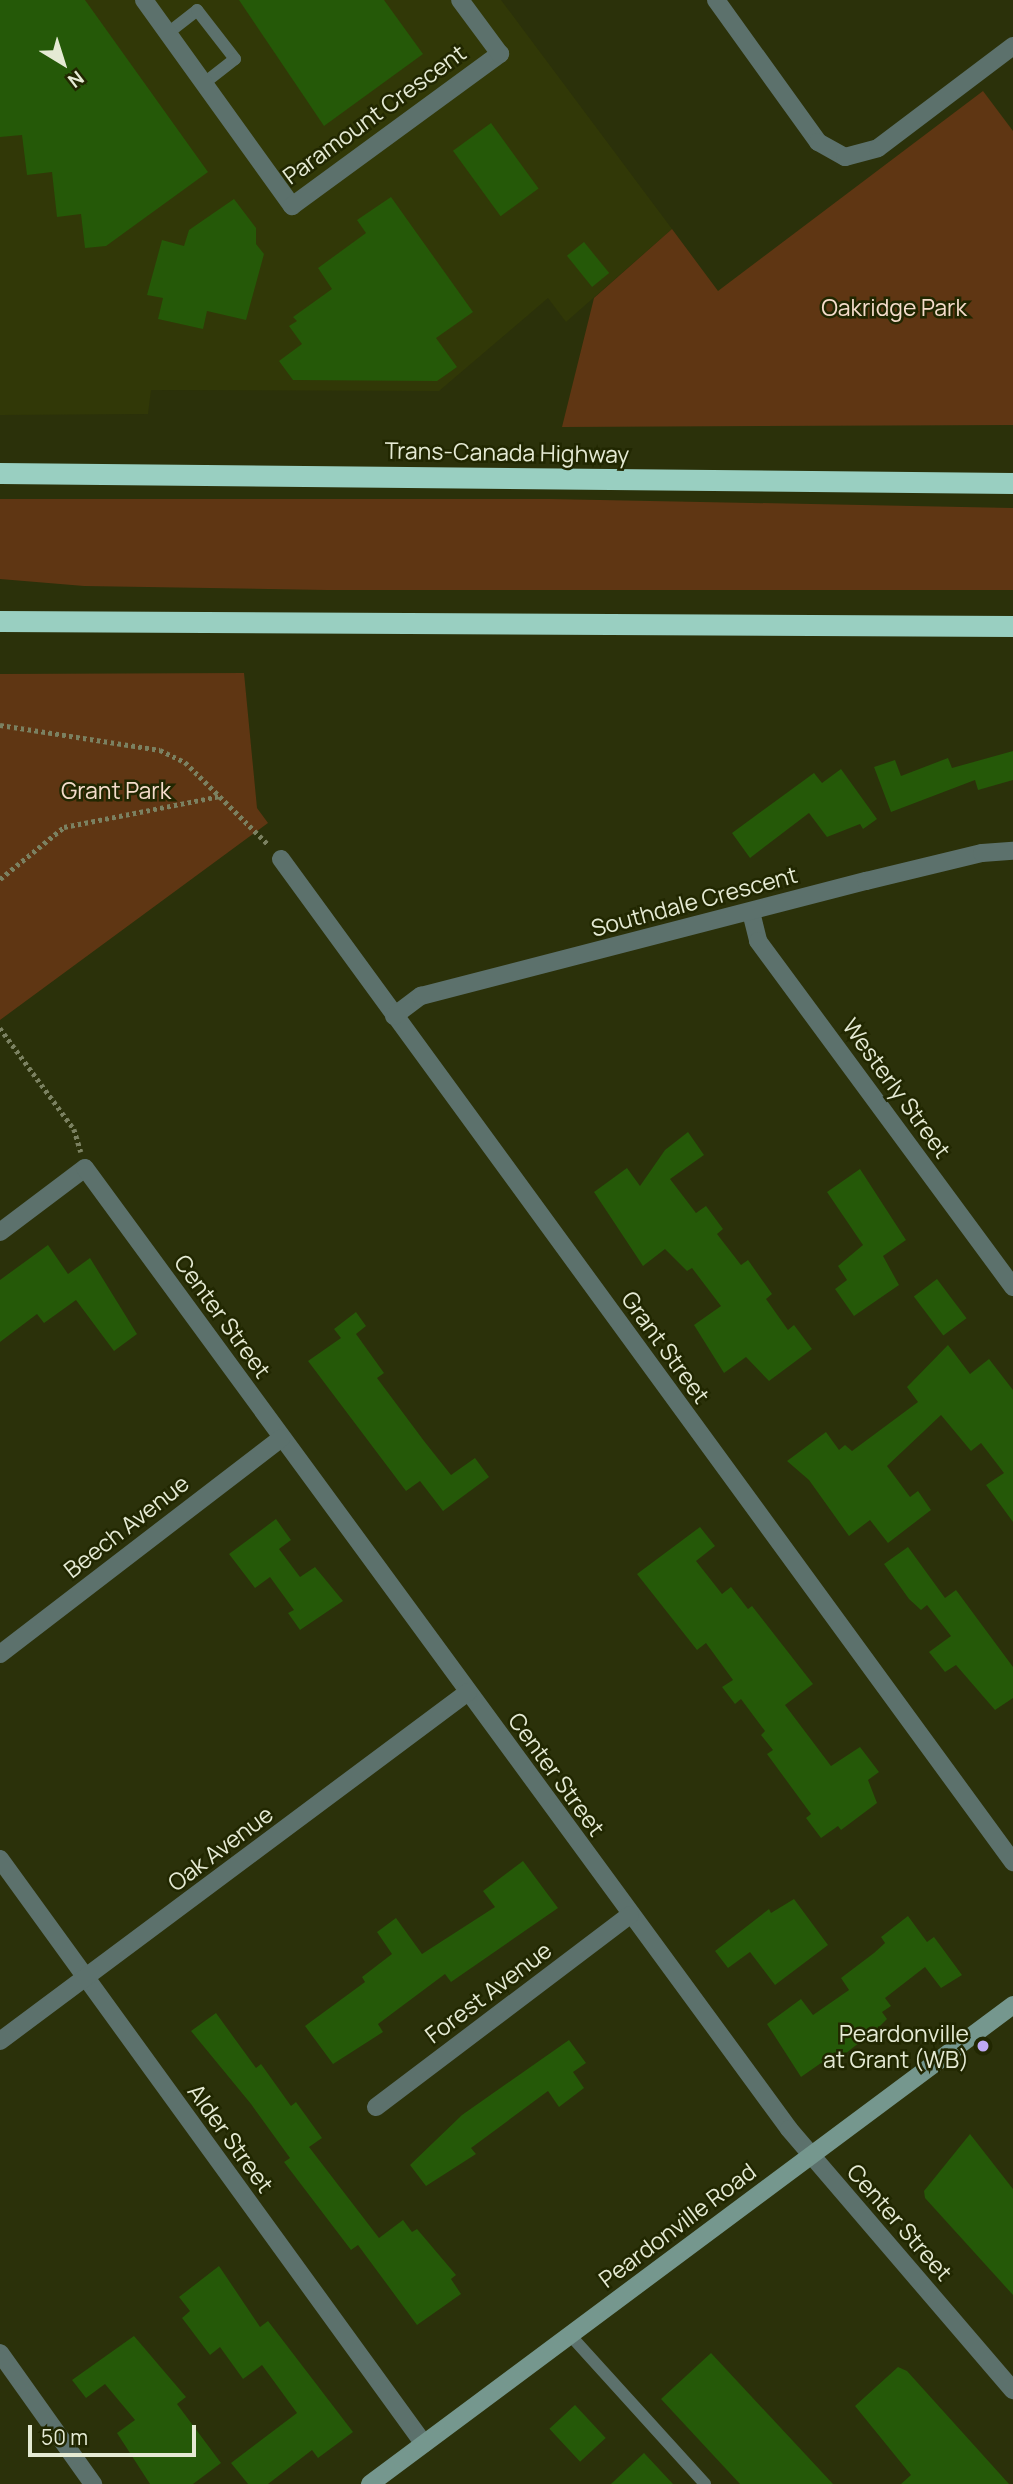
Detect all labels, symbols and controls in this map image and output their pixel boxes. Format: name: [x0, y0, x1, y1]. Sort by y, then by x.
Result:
north arrow: [28, 28, 98, 98]
street label: Paramount Crescent: [277, 38, 471, 190]
text: N: [63, 65, 89, 94]
park label: Oakridge Park: [821, 293, 967, 321]
street label: Trans-Canada Highway: [384, 436, 630, 468]
park label: Grant Park: [61, 776, 171, 804]
street label: Southdale Crescent: [588, 860, 800, 942]
street label: Westerly Street: [837, 1013, 957, 1163]
street label: Center Street: [169, 1249, 277, 1383]
street label: Grant Street: [616, 1286, 716, 1408]
street label: Beech Avenue: [58, 1469, 194, 1583]
street label: Center Street: [503, 1707, 611, 1841]
street label: Oak Avenue: [162, 1800, 278, 1896]
street label: Forest Avenue: [419, 1936, 557, 2048]
place label: Peardonville at Grant (WB): [823, 2019, 969, 2073]
marker: Peardonville at Grant (WB): [975, 2038, 991, 2054]
street label: Alder Street: [182, 2078, 280, 2198]
street label: Peardonville Road: [593, 2157, 761, 2293]
street label: Center Street: [842, 2158, 958, 2286]
scale bar: [32, 2410, 200, 2454]
text: 50 m: [41, 2423, 88, 2451]

